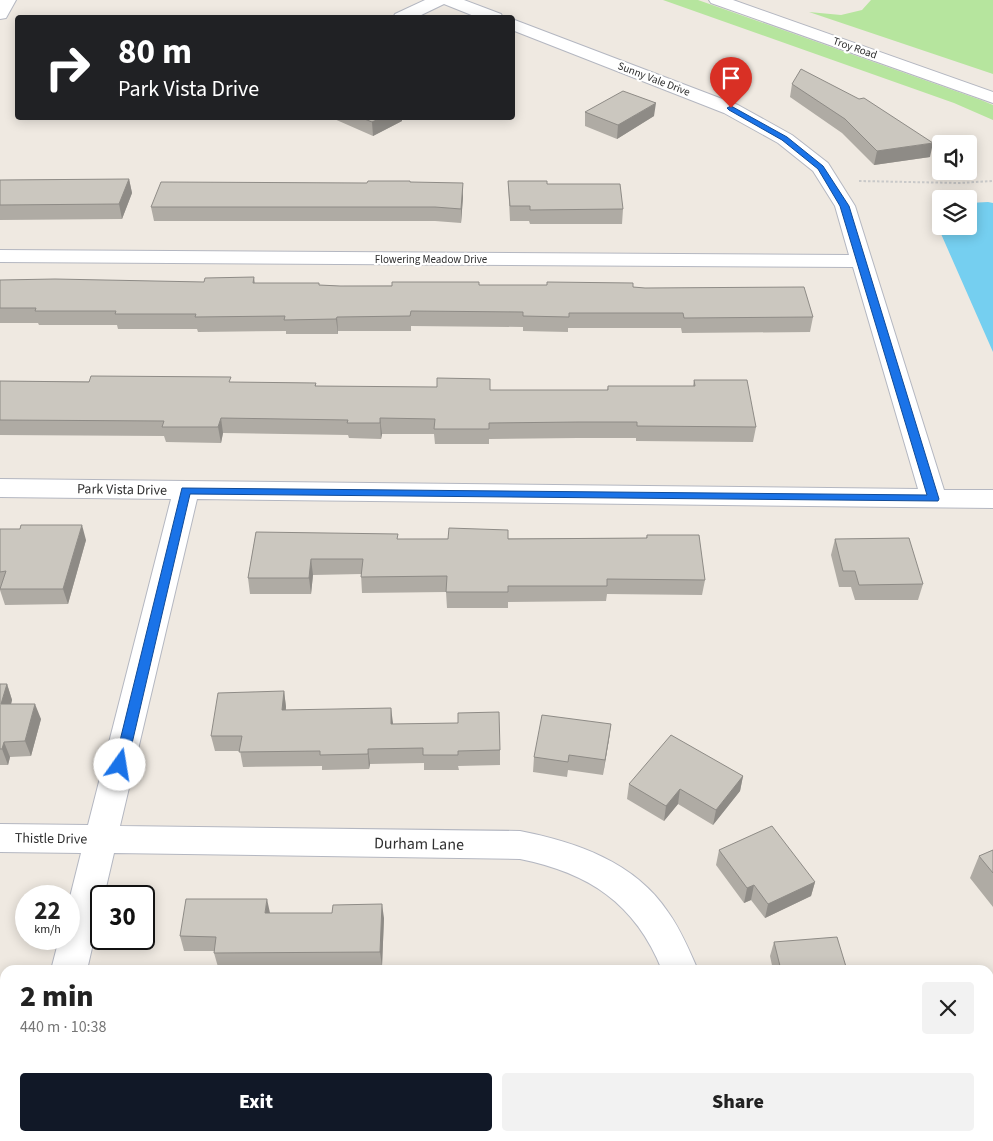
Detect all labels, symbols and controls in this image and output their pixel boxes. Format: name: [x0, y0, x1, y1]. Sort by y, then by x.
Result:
text: 80 m: [118, 27, 192, 77]
street label: Troy Road: [831, 33, 879, 63]
icon: right: [35, 35, 100, 100]
pin: [710, 57, 752, 108]
street label: Sunny Vale Drive: [616, 58, 693, 100]
icon: arrive: [717, 64, 745, 92]
text: Park Vista Drive: [118, 73, 259, 105]
map controls: [932, 135, 977, 235]
button: sound: [932, 135, 977, 180]
button: layers: [932, 190, 977, 235]
street label: Flowering Meadow Drive: [375, 252, 488, 267]
street label: Park Vista Drive: [77, 479, 167, 501]
position arrow: [93, 738, 145, 790]
street label: Thistle Drive: [15, 828, 87, 850]
street label: Durham Lane: [374, 832, 464, 856]
speed limit sign: 30: [90, 885, 155, 950]
text: 22: [34, 893, 61, 929]
text: km/h: [34, 921, 61, 938]
text: 2 min: [20, 975, 94, 1018]
button: close: [922, 982, 974, 1034]
text: 440 m · 10:38: [20, 1016, 107, 1038]
button: Exit: [20, 1073, 492, 1131]
button: Share: [502, 1073, 974, 1131]

